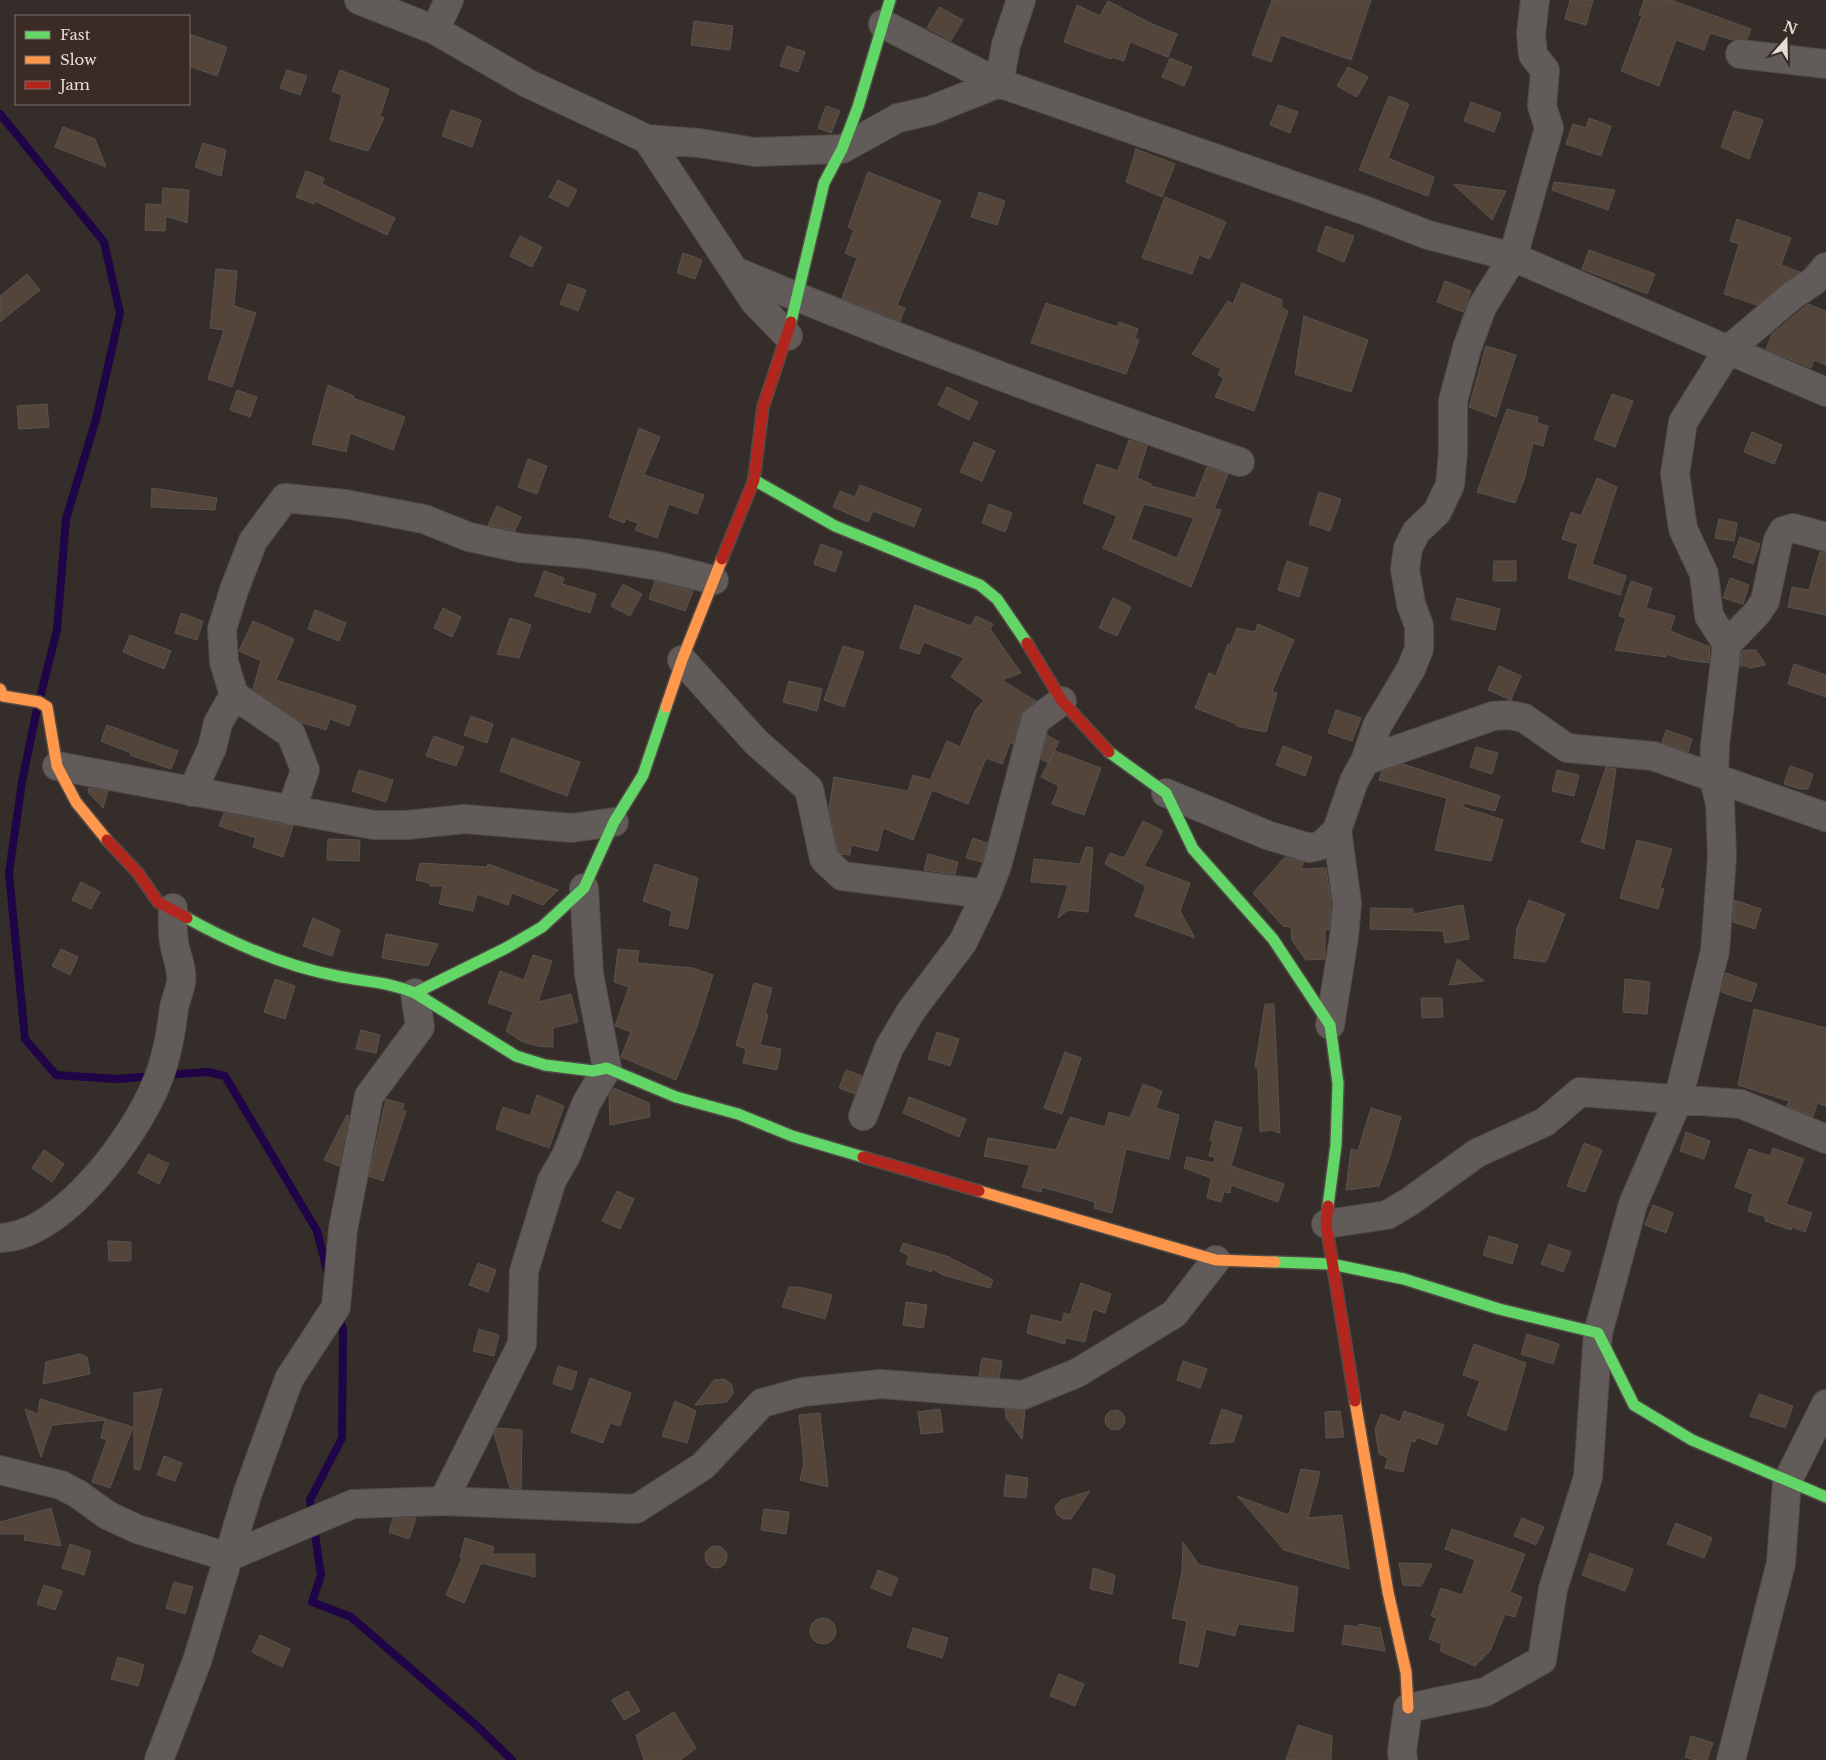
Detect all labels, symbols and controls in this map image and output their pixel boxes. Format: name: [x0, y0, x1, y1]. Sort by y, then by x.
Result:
legend: [15, 15, 190, 105]
north arrow: [1761, 15, 1811, 65]
text: N: [1781, 17, 1800, 38]
text: Fast: [60, 25, 91, 44]
text: Slow: [60, 50, 97, 69]
text: Jam: [58, 75, 90, 94]

